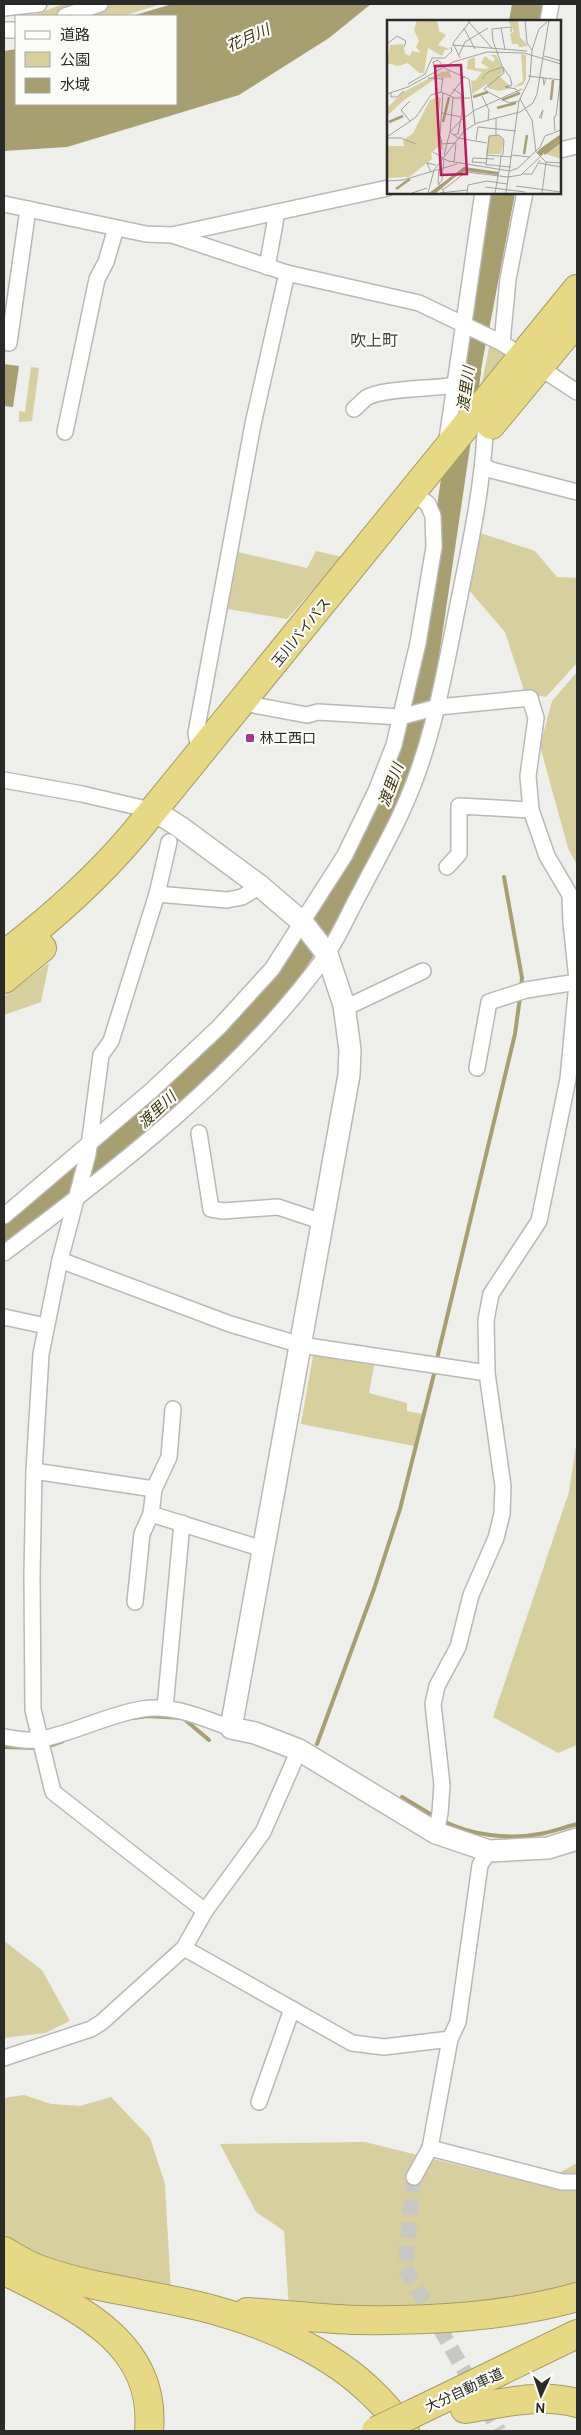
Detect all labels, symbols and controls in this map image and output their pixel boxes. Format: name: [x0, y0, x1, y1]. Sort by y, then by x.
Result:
legend: [15, 15, 178, 105]
water label: 花月川: [224, 20, 274, 55]
inset map: [387, 20, 561, 194]
text: 道路: [60, 26, 90, 44]
text: 公園: [60, 51, 90, 69]
text: 水域: [60, 76, 90, 94]
district label: 吹上町: [350, 331, 398, 350]
water label: 渡里川: [454, 363, 478, 413]
street label: 玉川バイパス: [268, 594, 334, 670]
place label: 林工西口: [260, 729, 316, 747]
marker: 林工西口: [244, 732, 256, 744]
water label: 渡里川: [375, 759, 408, 809]
water label: 渡里川: [134, 1087, 181, 1132]
street label: 大分自動車道: [422, 2364, 506, 2416]
north arrow: [516, 2370, 566, 2420]
text: N: [535, 2399, 546, 2417]

